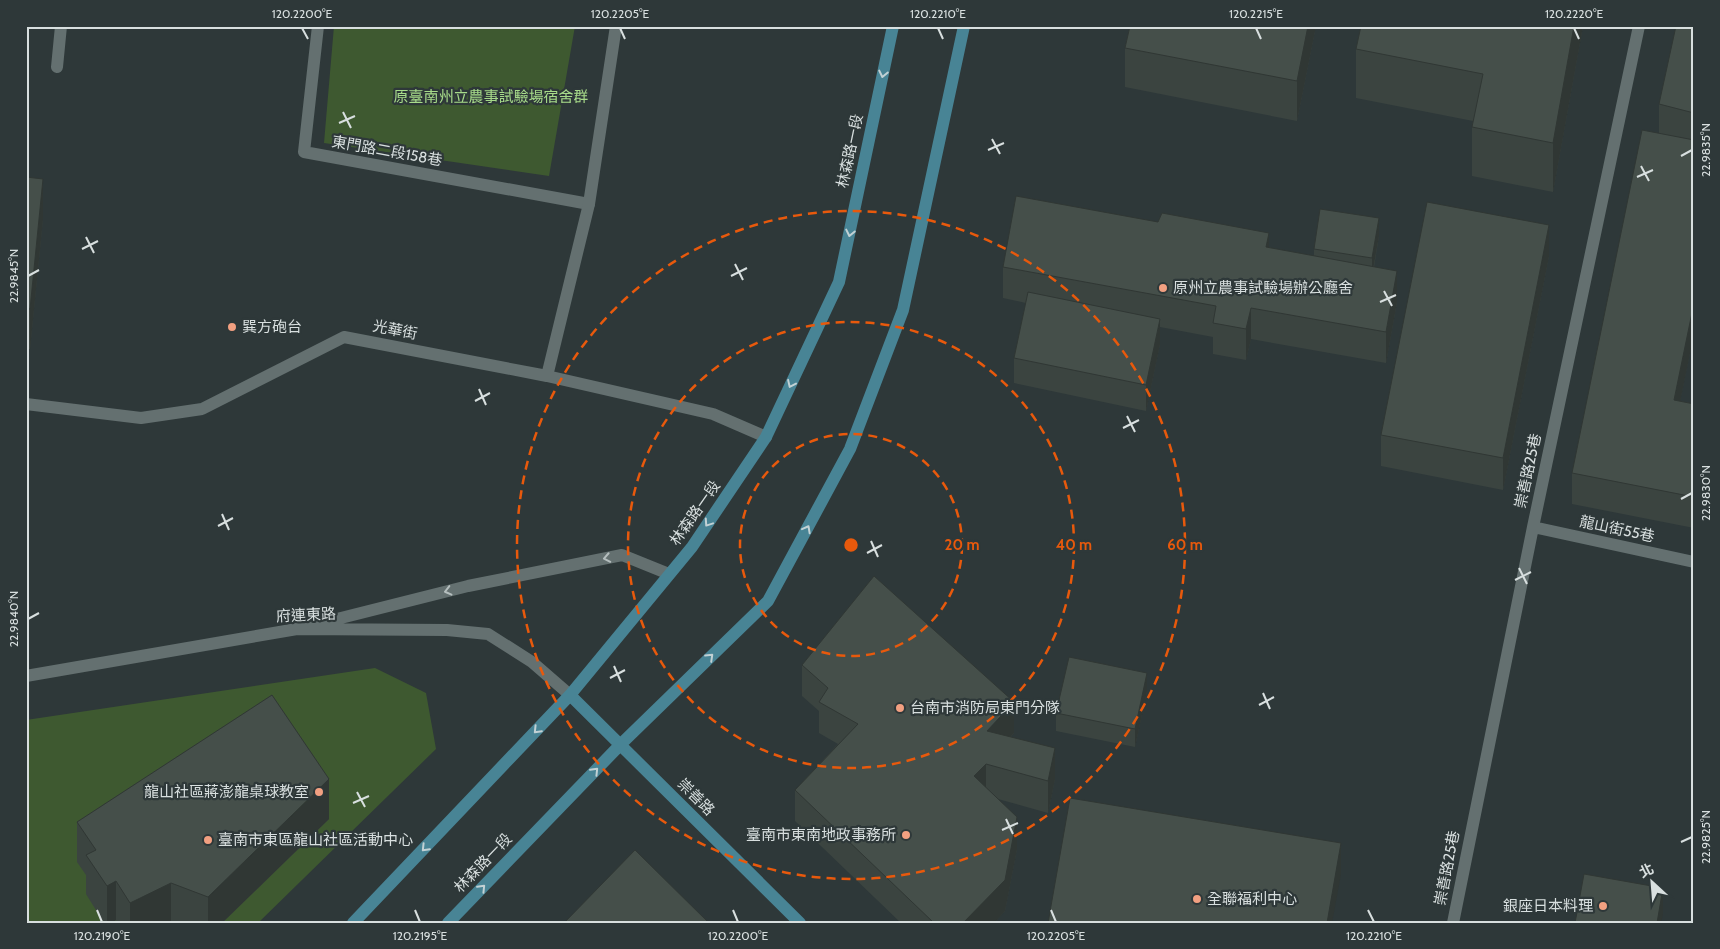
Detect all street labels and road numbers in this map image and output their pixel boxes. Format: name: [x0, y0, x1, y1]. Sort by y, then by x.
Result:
street label: 林森路一段: [833, 112, 867, 190]
street label: 東門路二段158巷: [330, 132, 444, 170]
street label: 光華街: [371, 317, 419, 343]
street label: 崇善路25巷: [1511, 432, 1545, 510]
street label: 林森路一段: [666, 477, 724, 549]
street label: 龍山街55巷: [1578, 512, 1656, 546]
street label: 府連東路: [276, 604, 336, 626]
street label: 崇善路: [674, 775, 718, 819]
street label: 崇善路25巷: [1431, 829, 1463, 907]
street label: 林森路一段: [450, 830, 516, 896]

